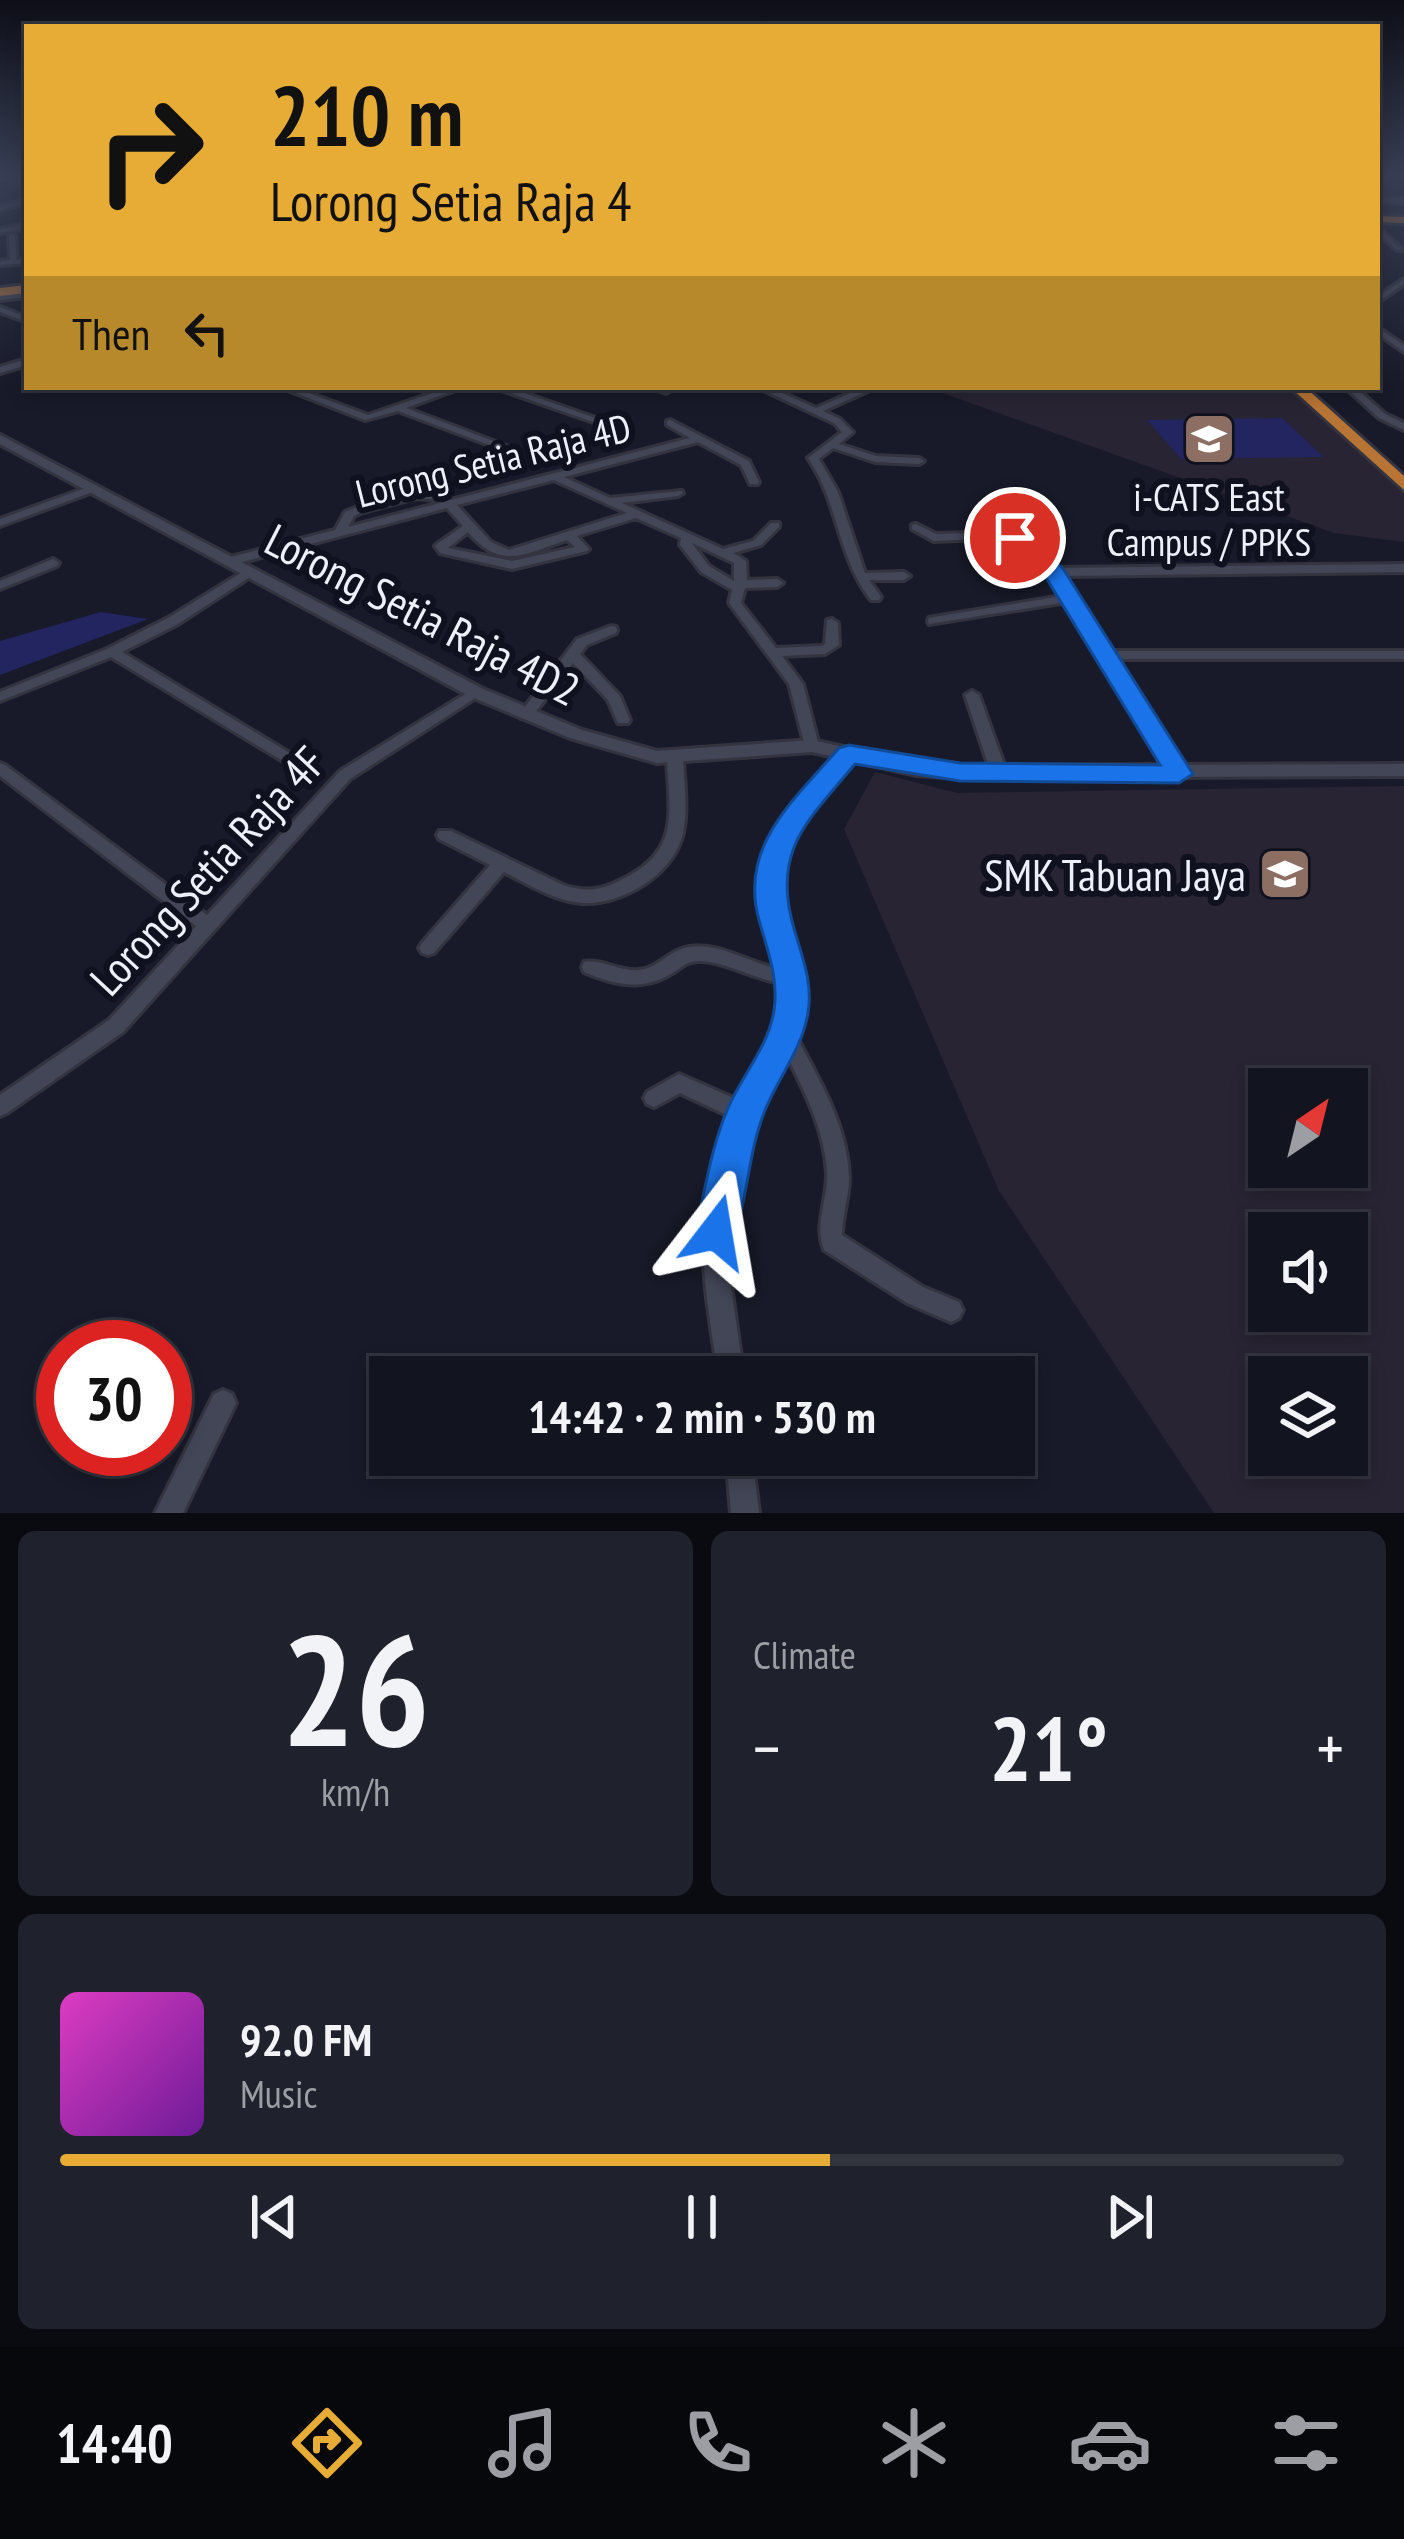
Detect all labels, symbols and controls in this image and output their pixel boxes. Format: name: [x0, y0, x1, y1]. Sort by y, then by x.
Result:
text: 210 m: [270, 60, 463, 169]
icon: right: [72, 72, 228, 228]
text: Lorong Setia Raja 4: [270, 166, 631, 236]
icon: left: [174, 300, 240, 366]
text: Then: [72, 304, 150, 362]
street label: Lorong Setia Raja 4D: [350, 401, 636, 519]
school or university icon: i-CATS East Campus / PPKS: [1181, 411, 1237, 467]
place label: i-CATS East Campus / PPKS: [1107, 471, 1311, 567]
pin: [964, 487, 1066, 589]
icon: arrive: [982, 505, 1048, 571]
street label: Lorong Setia Raja 4D2: [256, 510, 590, 718]
street label: Lorong Setia Raja 4F: [77, 733, 337, 1007]
place label: SMK Tabuan Jaya: [984, 845, 1246, 903]
school or university icon: SMK Tabuan Jaya: [1257, 846, 1313, 902]
north arrow: [1248, 1068, 1368, 1188]
map controls: [1248, 1068, 1368, 1476]
position arrow: [653, 1169, 779, 1295]
button: sound: [1248, 1212, 1368, 1332]
speed limit sign: 30: [36, 1320, 192, 1476]
button: layers: [1248, 1356, 1368, 1476]
text: 14:42 · 2 min · 530 m: [528, 1387, 876, 1445]
text: 26: [281, 1587, 430, 1789]
text: Climate: [753, 1629, 856, 1680]
text: 21°: [989, 1689, 1108, 1806]
text: −: [753, 1705, 780, 1790]
text: +: [1317, 1705, 1344, 1790]
text: km/h: [321, 1766, 390, 1817]
text: 92.0 FM: [240, 2010, 372, 2068]
text: Music: [240, 2068, 317, 2119]
icon: previous: [241, 2184, 307, 2250]
icon: pause: [669, 2184, 735, 2250]
icon: next: [1097, 2184, 1163, 2250]
icon: directions: [285, 2401, 369, 2485]
icon: music: [481, 2401, 565, 2485]
icon: phone: [676, 2401, 760, 2485]
icon: climate: [872, 2401, 956, 2485]
icon: car: [1068, 2401, 1152, 2485]
icon: filters: [1264, 2401, 1348, 2485]
text: 14:40: [56, 2408, 173, 2478]

